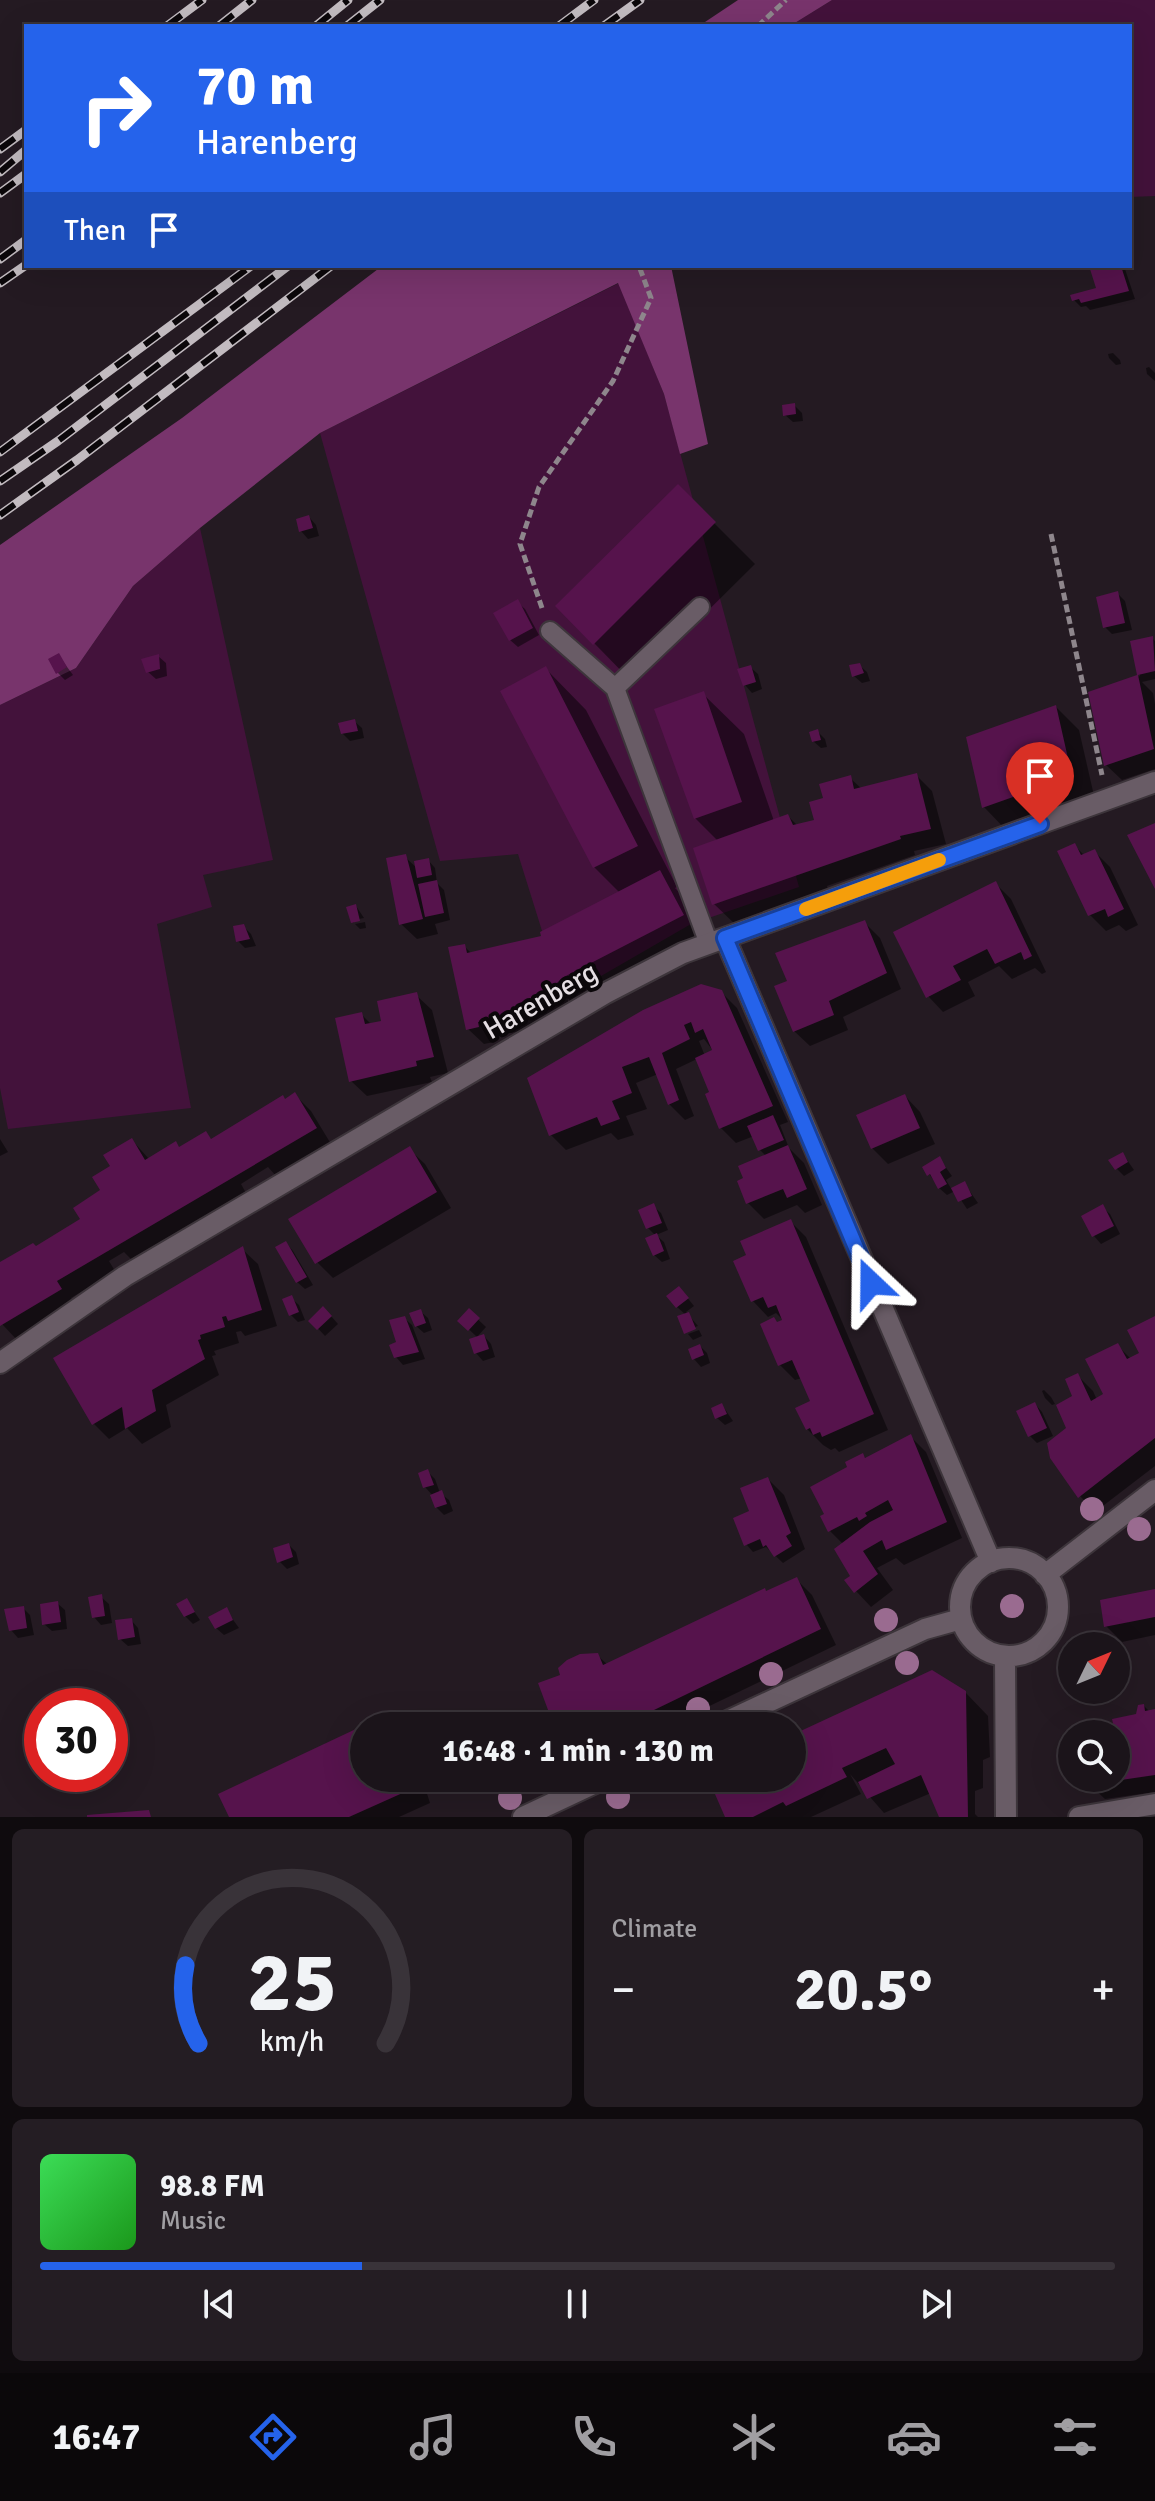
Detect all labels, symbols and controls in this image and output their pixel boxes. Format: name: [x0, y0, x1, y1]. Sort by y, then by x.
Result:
text: 70 m: [196, 51, 314, 120]
icon: right: [64, 56, 168, 160]
text: Harenberg: [196, 120, 358, 165]
icon: arrive: [142, 208, 186, 252]
text: Then: [64, 212, 126, 249]
pin: [1006, 742, 1074, 824]
icon: arrive: [1018, 754, 1062, 798]
street label: Harenberg: [478, 955, 603, 1047]
position arrow: [829, 1241, 913, 1325]
north arrow: [1058, 1632, 1130, 1704]
map controls: [1058, 1632, 1130, 1792]
speed limit sign: 30: [24, 1688, 128, 1792]
button: search: [1058, 1720, 1130, 1792]
text: 16:48 · 1 min · 130 m: [442, 1733, 714, 1770]
text: Climate: [612, 1913, 697, 1945]
text: 25: [247, 1932, 337, 2034]
text: 20.5°: [794, 1953, 932, 2027]
text: −: [612, 1963, 635, 2017]
text: +: [1091, 1963, 1115, 2017]
text: km/h: [259, 2024, 324, 2059]
text: 98.8 FM: [160, 2168, 265, 2205]
text: Music: [160, 2205, 226, 2237]
icon: previous: [197, 2282, 241, 2326]
icon: pause: [555, 2282, 599, 2326]
icon: next: [914, 2282, 958, 2326]
icon: directions: [245, 2409, 301, 2465]
icon: music: [405, 2409, 461, 2465]
icon: phone: [566, 2409, 622, 2465]
icon: climate: [726, 2409, 782, 2465]
icon: car: [886, 2409, 942, 2465]
icon: filters: [1047, 2409, 1103, 2465]
text: 16:47: [52, 2415, 141, 2460]

